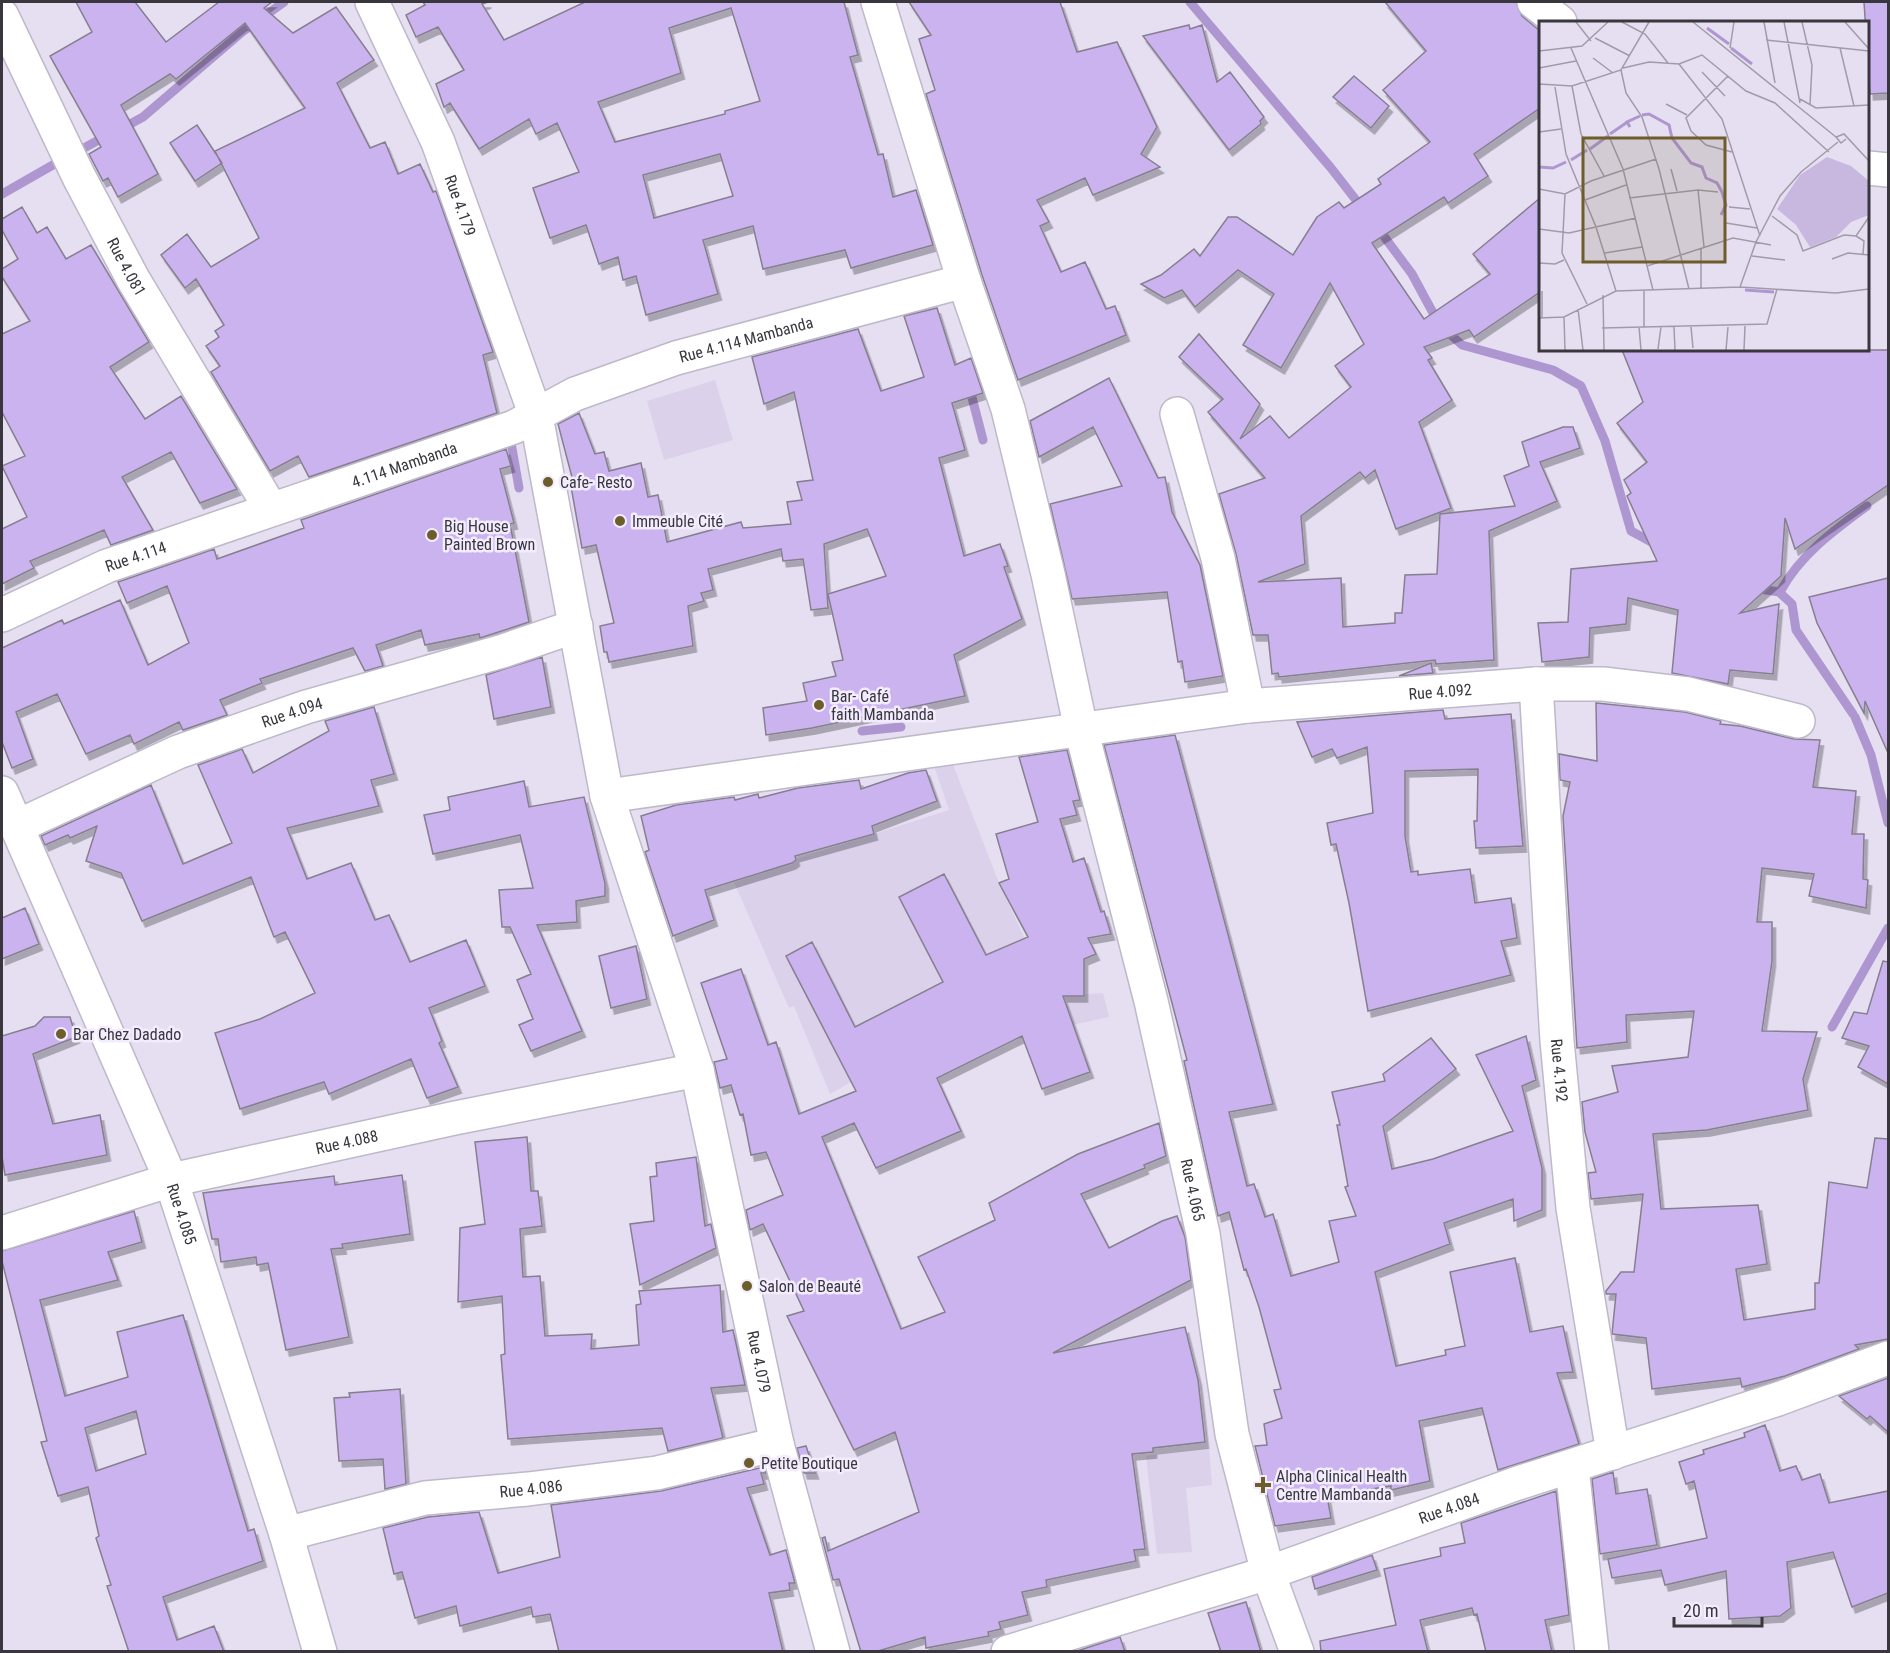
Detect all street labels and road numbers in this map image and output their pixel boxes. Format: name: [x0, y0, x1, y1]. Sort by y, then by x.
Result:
street label: Rue 4.179: [441, 172, 480, 238]
street label: Rue 4.081: [103, 235, 150, 299]
street label: Rue 4.114 Mambanda: [677, 313, 815, 367]
street label: 4.114 Mambanda: [349, 438, 460, 492]
street label: Rue 4.114: [103, 537, 169, 576]
street label: Rue 4.092: [1408, 680, 1473, 704]
street label: Rue 4.094: [259, 694, 325, 732]
street label: Rue 4.192: [1547, 1038, 1572, 1103]
street label: Rue 4.088: [314, 1126, 380, 1158]
street label: Rue 4.065: [1177, 1157, 1209, 1223]
street label: Rue 4.085: [163, 1181, 200, 1247]
street label: Rue 4.079: [743, 1329, 775, 1395]
street label: Rue 4.086: [499, 1476, 564, 1501]
street label: Rue 4.084: [1416, 1489, 1482, 1528]

